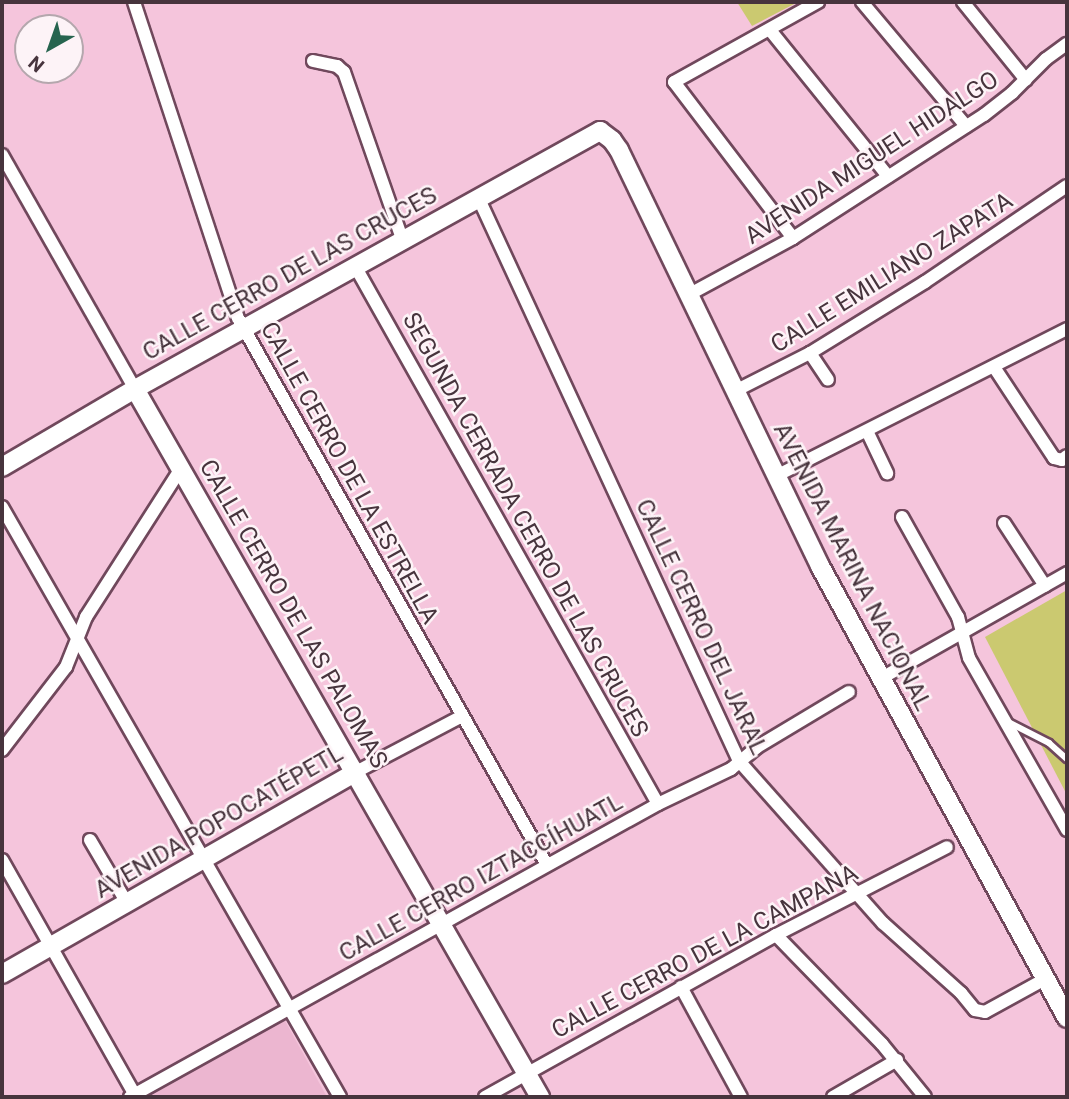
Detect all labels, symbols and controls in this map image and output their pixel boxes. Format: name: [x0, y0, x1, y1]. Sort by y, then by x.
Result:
north arrow: [14, 14, 84, 84]
text: N: [24, 51, 49, 77]
street label: AVENIDA MIGUEL HIDALGO: [740, 65, 1004, 251]
street label: CALLE CERRO DE LAS CRUCES: [138, 181, 442, 367]
street label: CALLE EMILIANO ZAPATA: [766, 187, 1018, 359]
street label: SEGUNDA CERRADA CERRO DE LAS CRUCES: [396, 308, 654, 742]
street label: CALLE CERRO DE LA ESTRELLA: [254, 317, 444, 629]
street label: AVENIDA MARINA NACIONAL: [767, 418, 937, 716]
street label: CALLE CERRO DE LAS PALOMAS: [193, 455, 393, 773]
street label: CALLE CERRO DEL JARAL: [629, 495, 773, 759]
street label: AVENIDA POPOCATÉPETL: [90, 739, 348, 905]
street label: CALLE CERRO IZTACCÍHUATL: [334, 788, 628, 968]
street label: CALLE CERRO DE LA CAMPANA: [547, 859, 863, 1045]

